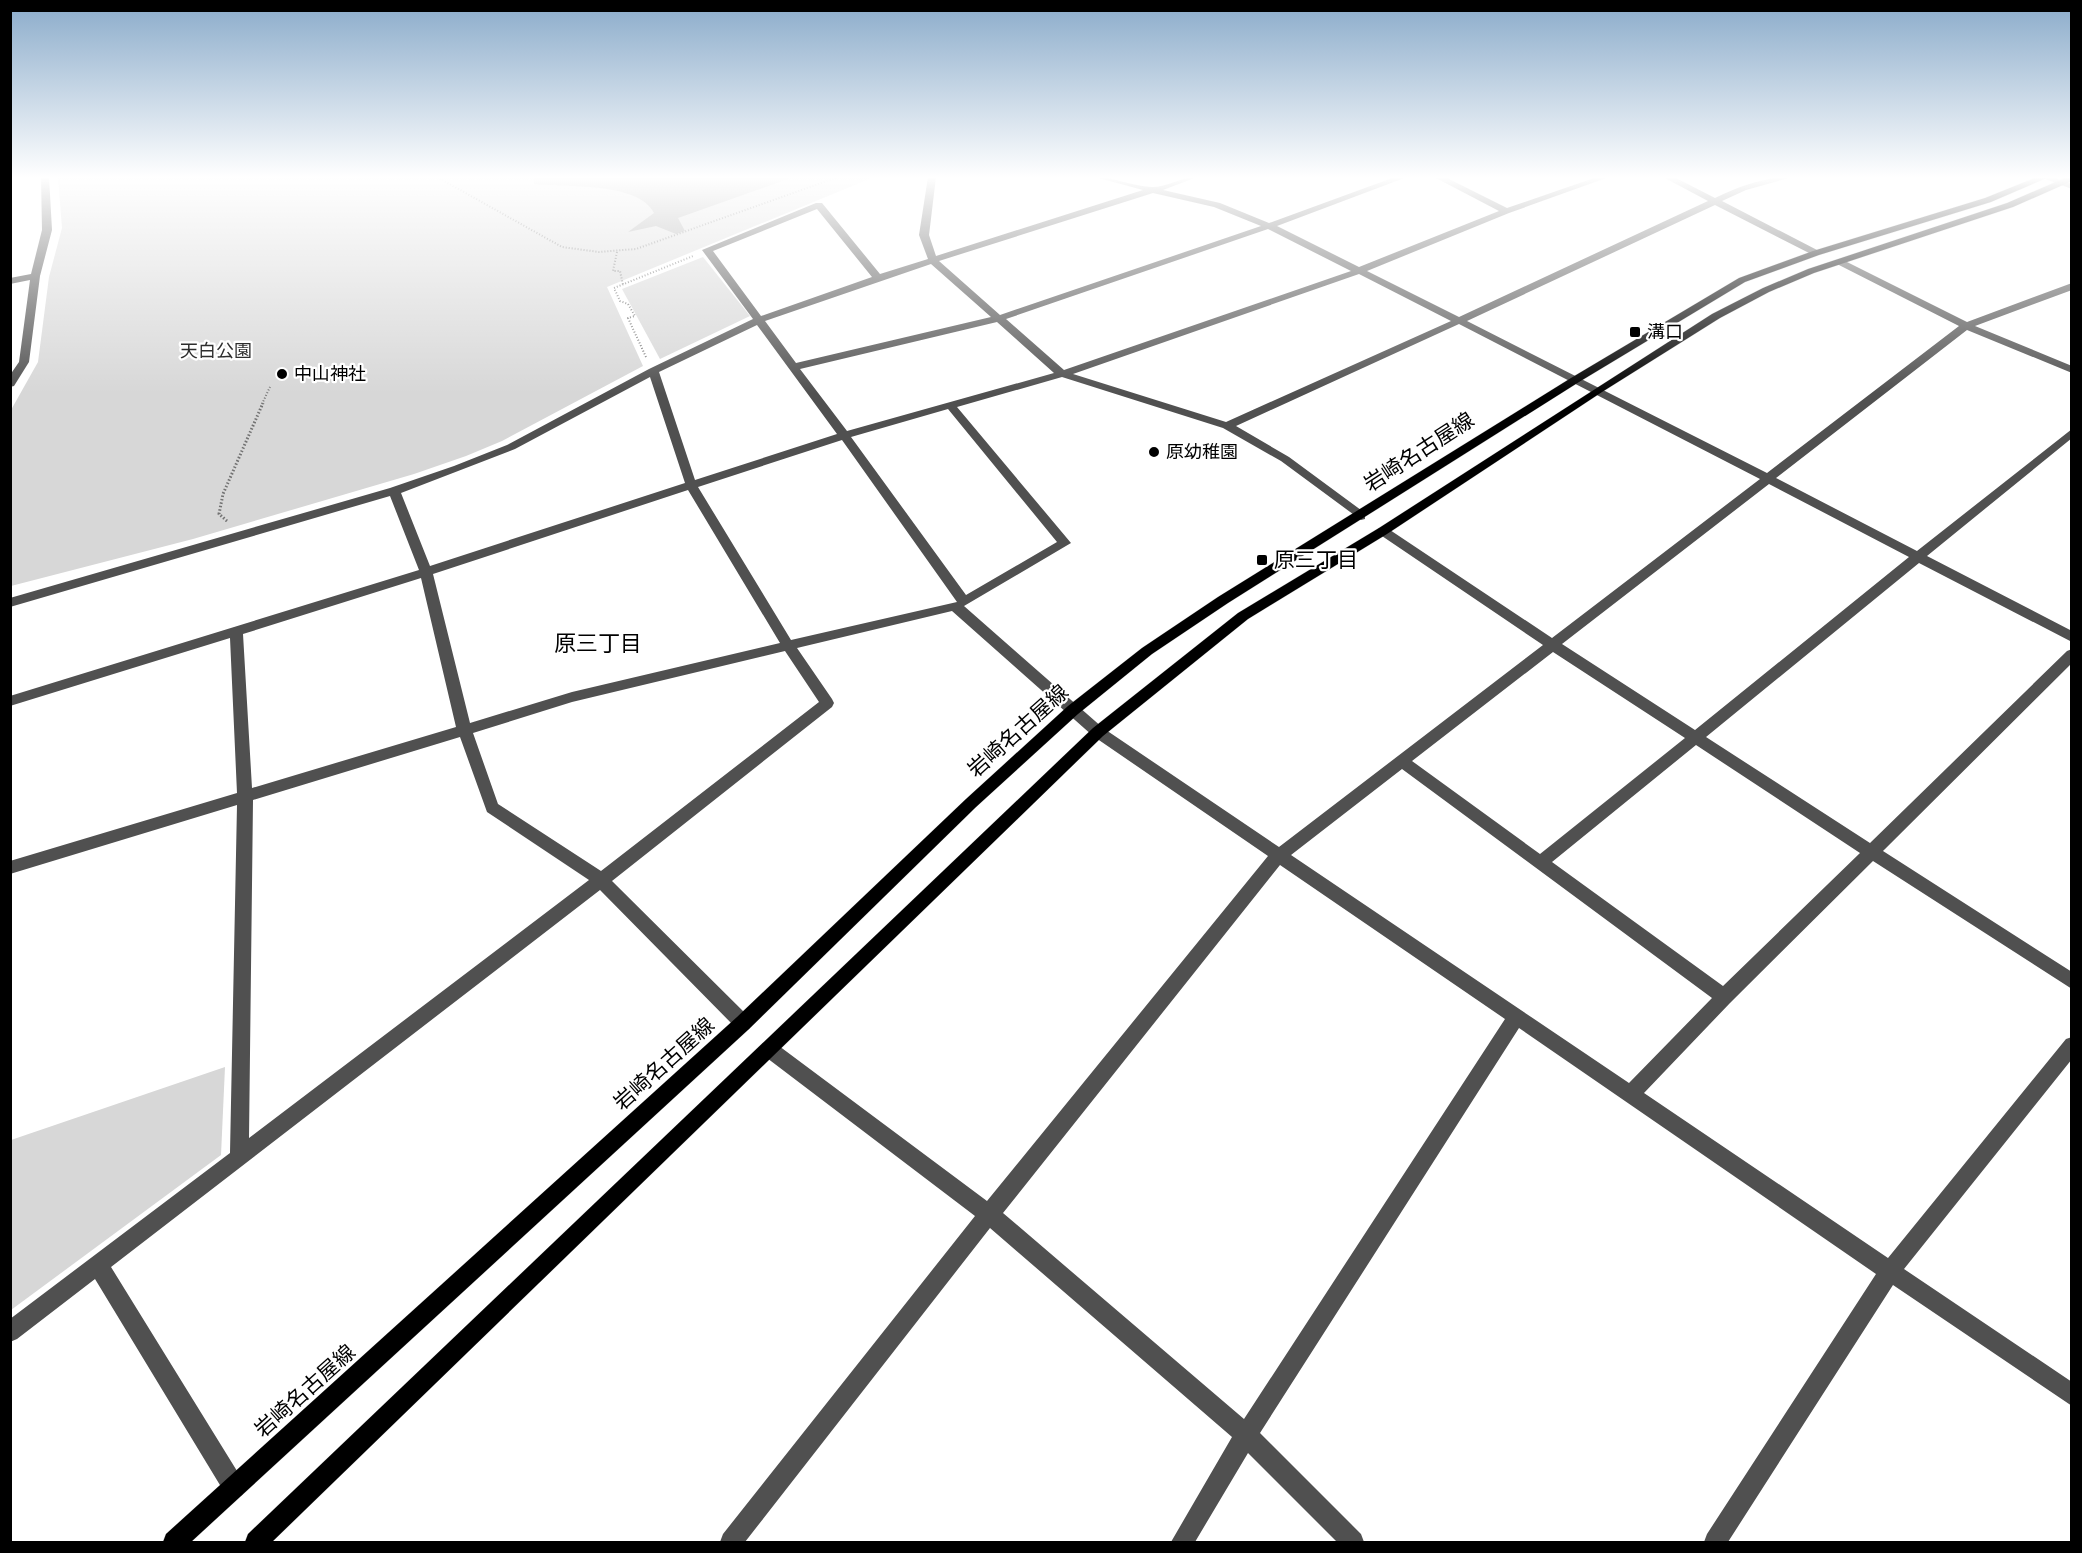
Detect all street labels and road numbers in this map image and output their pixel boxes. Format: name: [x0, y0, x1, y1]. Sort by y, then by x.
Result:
street label: 岩崎名古屋線: [1359, 407, 1478, 496]
street label: 岩崎名古屋線: [962, 679, 1073, 782]
street label: 岩崎名古屋線: [608, 1012, 719, 1115]
street label: 岩崎名古屋線: [249, 1339, 360, 1442]

